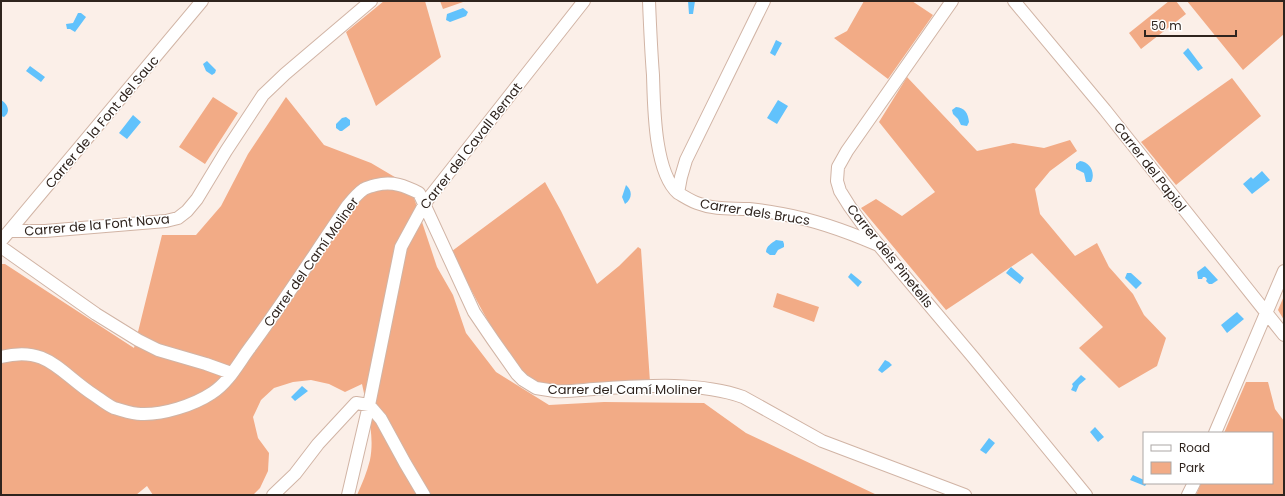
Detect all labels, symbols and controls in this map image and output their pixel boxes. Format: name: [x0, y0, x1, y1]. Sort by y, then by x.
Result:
scale bar: [1145, 12, 1236, 38]
text: 50 m: [1151, 17, 1182, 34]
street label: Carrer de la Font del Sauc: [41, 51, 163, 193]
street label: Carrer del Cavall Bernat: [416, 79, 527, 213]
street label: Carrer del Papiol: [1109, 119, 1191, 215]
street label: Carrer del Camí Moliner: [259, 193, 363, 331]
street label: Carrer dels Brucs: [699, 194, 812, 230]
street label: Carrer dels Pinetells: [842, 200, 938, 312]
street label: Carrer de la Font Nova: [24, 209, 170, 241]
street label: Carrer del Camí Moliner: [548, 380, 702, 399]
legend: [1143, 432, 1273, 484]
text: Road: [1179, 439, 1210, 456]
text: Park: [1179, 459, 1206, 476]

